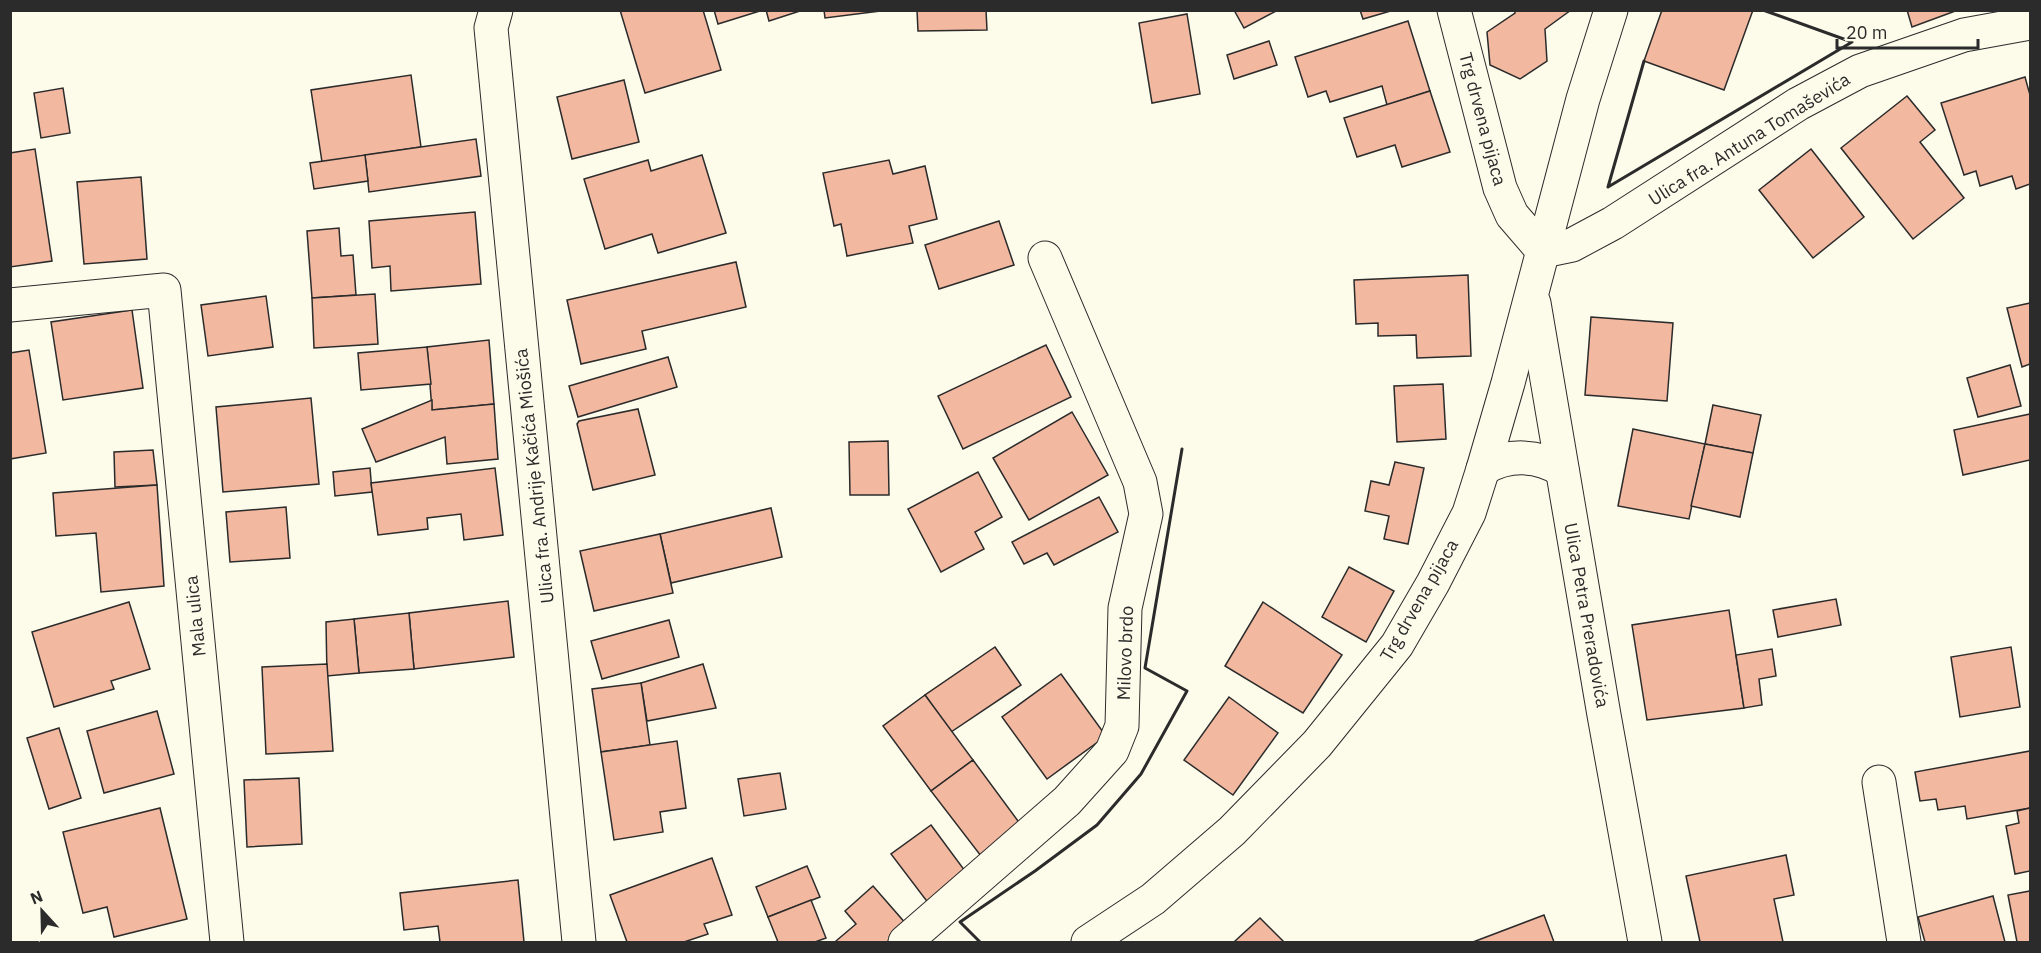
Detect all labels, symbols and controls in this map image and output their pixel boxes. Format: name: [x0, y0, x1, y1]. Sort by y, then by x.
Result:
scale bar: [1837, 12, 1978, 50]
text: 20 m: [1846, 21, 1888, 44]
street label: Trg drvena pijaca: [1454, 50, 1512, 189]
street label: Ulica fra. Antuna Tomaševića: [1644, 67, 1854, 211]
street label: Ulica fra. Andrije Kačića Miošića: [509, 347, 559, 605]
street label: Ulica Petra Preradovića: [1559, 521, 1615, 710]
street label: Trg drvena pijaca: [1375, 535, 1463, 665]
street label: Mala ulica: [179, 574, 211, 658]
street label: Milovo brdo: [1112, 605, 1138, 701]
north arrow: [12, 881, 72, 941]
text: N: [27, 886, 46, 909]

